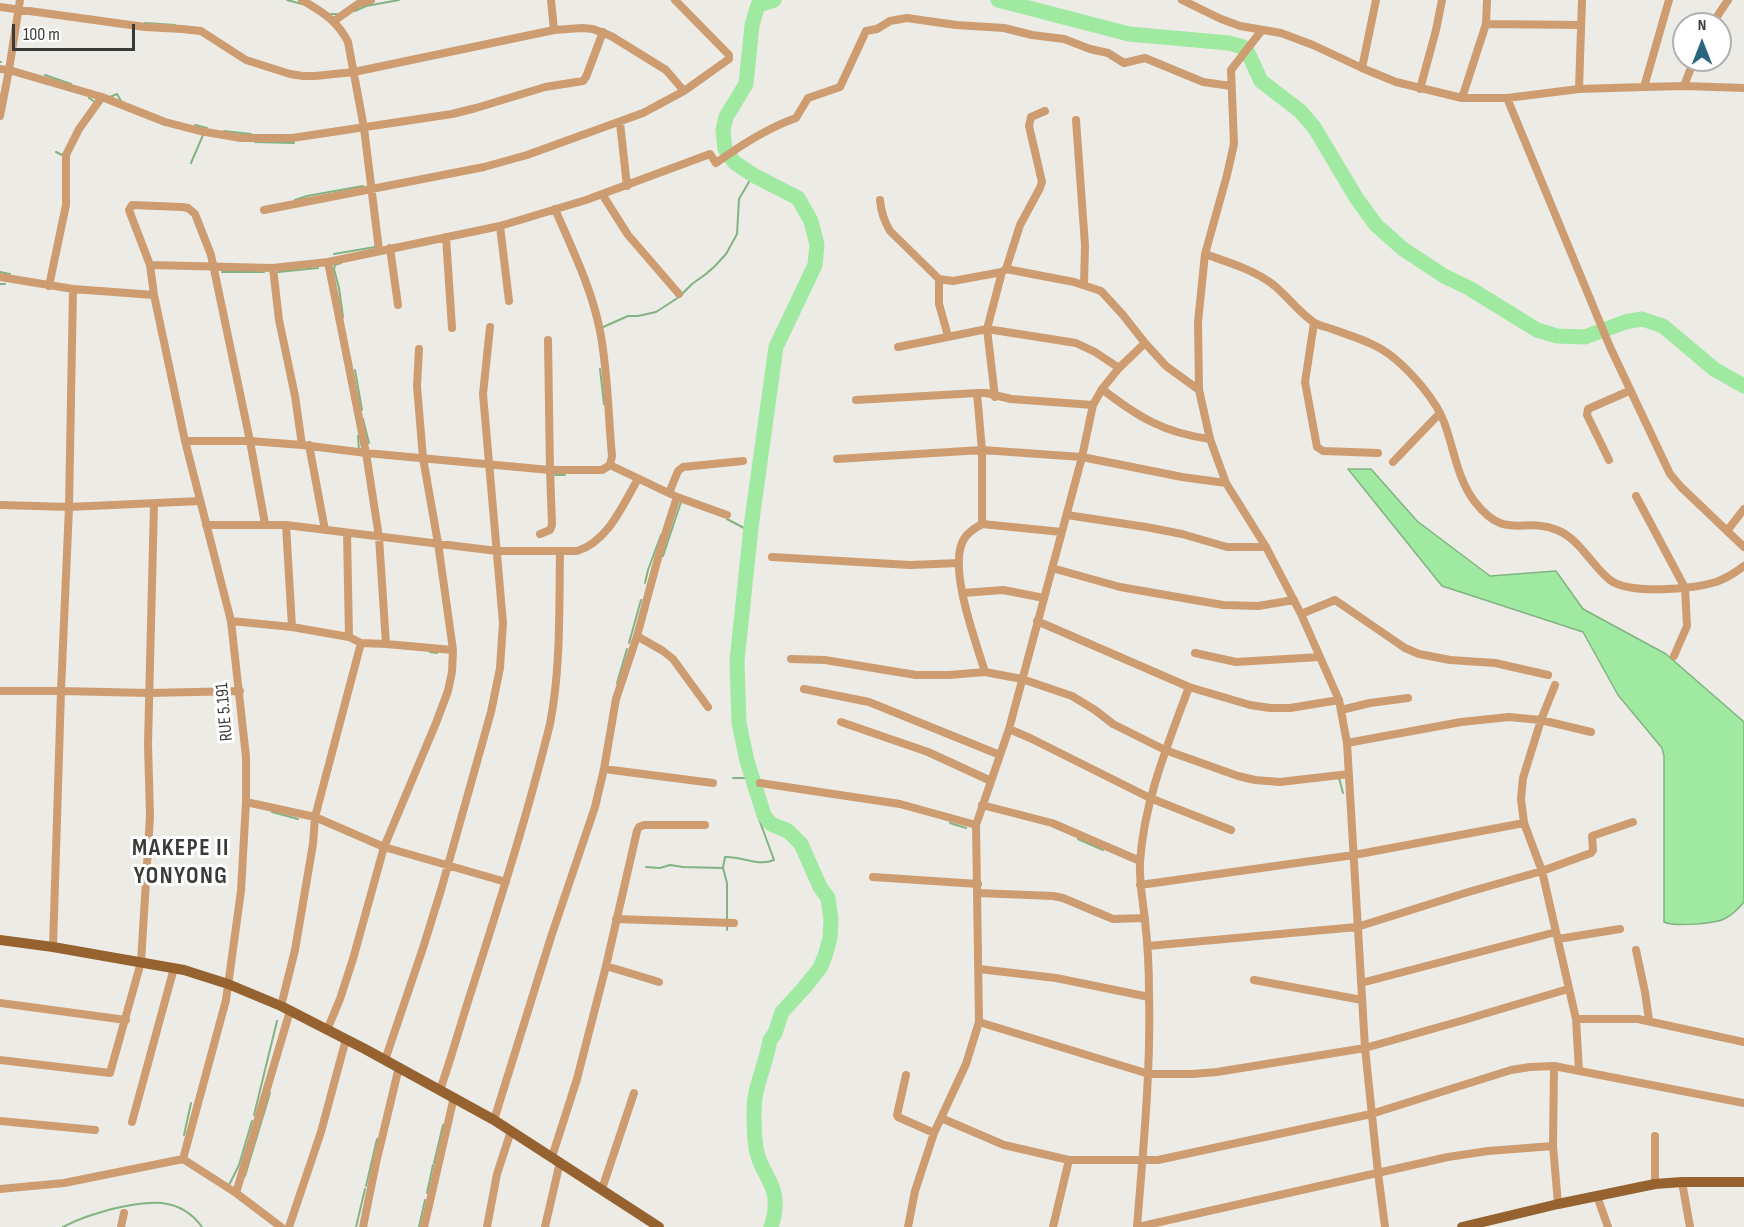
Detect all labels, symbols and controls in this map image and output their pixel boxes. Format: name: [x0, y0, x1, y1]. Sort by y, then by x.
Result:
scale bar: [15, 12, 138, 50]
north arrow: [1672, 12, 1732, 72]
text: N: [1698, 16, 1706, 35]
text: 100 m: [23, 24, 60, 45]
street label: RUE 5.191: [212, 682, 238, 742]
district label: MAKEPE II YONYONG: [132, 835, 230, 891]

